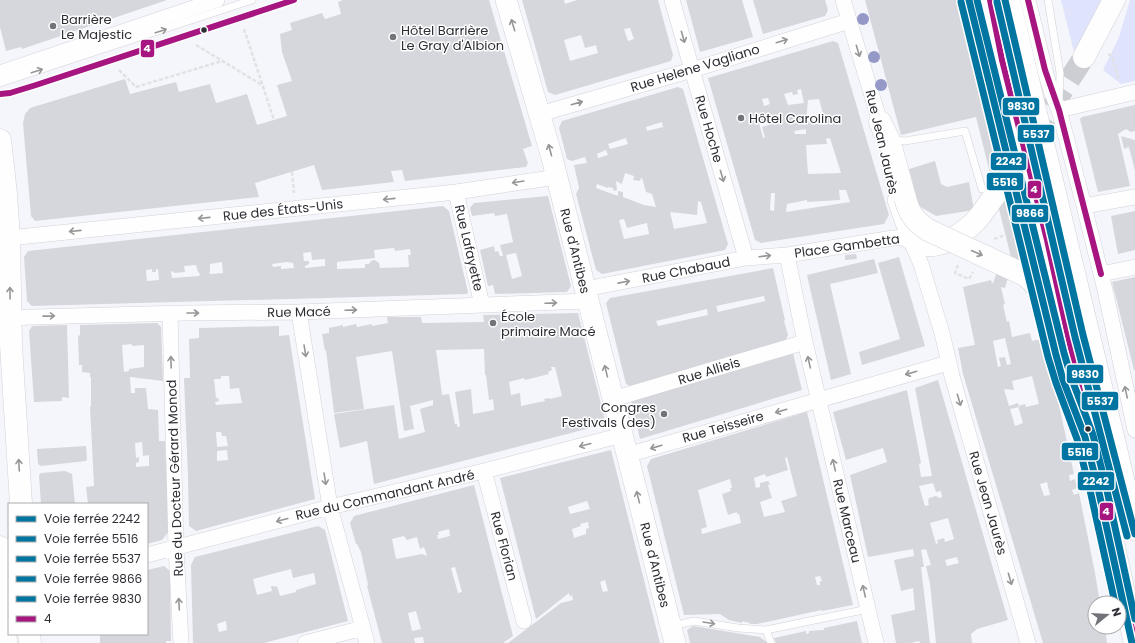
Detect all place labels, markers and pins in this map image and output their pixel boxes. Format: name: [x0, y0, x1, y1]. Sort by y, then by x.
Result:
place label: Barrière Le Majestic: [61, 10, 132, 44]
marker: Barrière Le Majestic: [48, 21, 58, 31]
place label: Hôtel Barrière Le Gray d'Albion: [401, 21, 504, 55]
unlabelled marker: [199, 25, 209, 35]
marker: Hôtel Barrière Le Gray d'Albion: [388, 32, 398, 42]
place label: Hôtel Carolina: [749, 109, 841, 128]
marker: Hôtel Carolina: [736, 113, 746, 123]
place label: École primaire Macé: [501, 307, 596, 341]
marker: École primaire Macé: [488, 318, 498, 328]
place label: Congres Festivals (des): [562, 398, 656, 432]
marker: Congres Festivals (des): [659, 409, 669, 419]
unlabelled marker: [1083, 424, 1093, 434]

